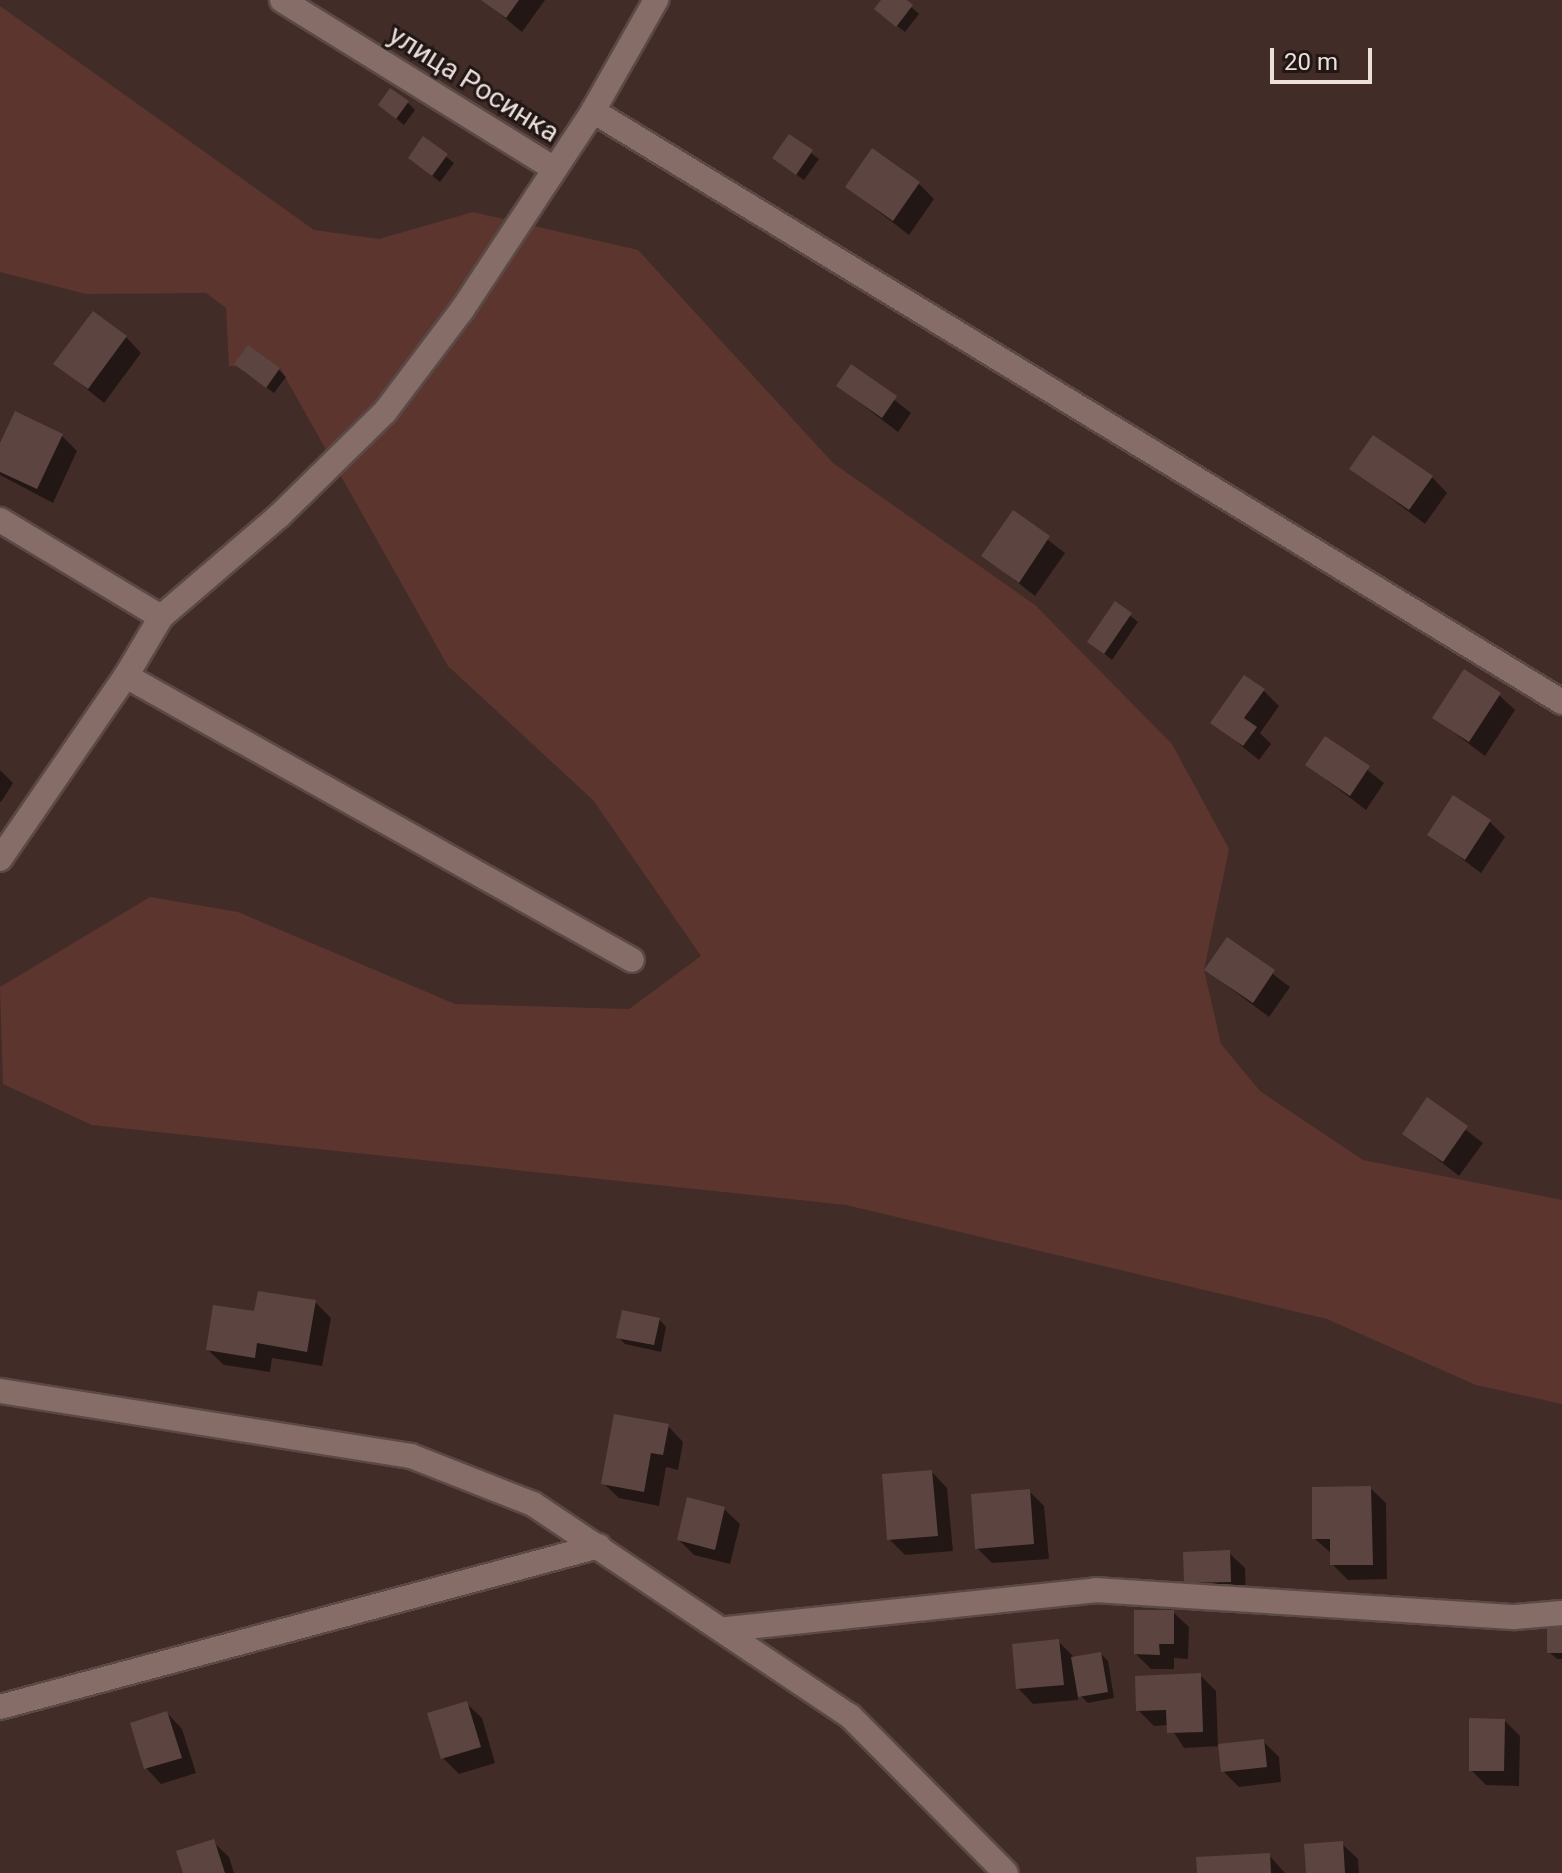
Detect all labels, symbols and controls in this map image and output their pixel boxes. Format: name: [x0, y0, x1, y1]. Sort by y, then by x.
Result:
street label: улица Росинка: [383, 18, 565, 150]
scale bar: [1274, 32, 1376, 82]
text: 20 m: [1284, 48, 1338, 76]

